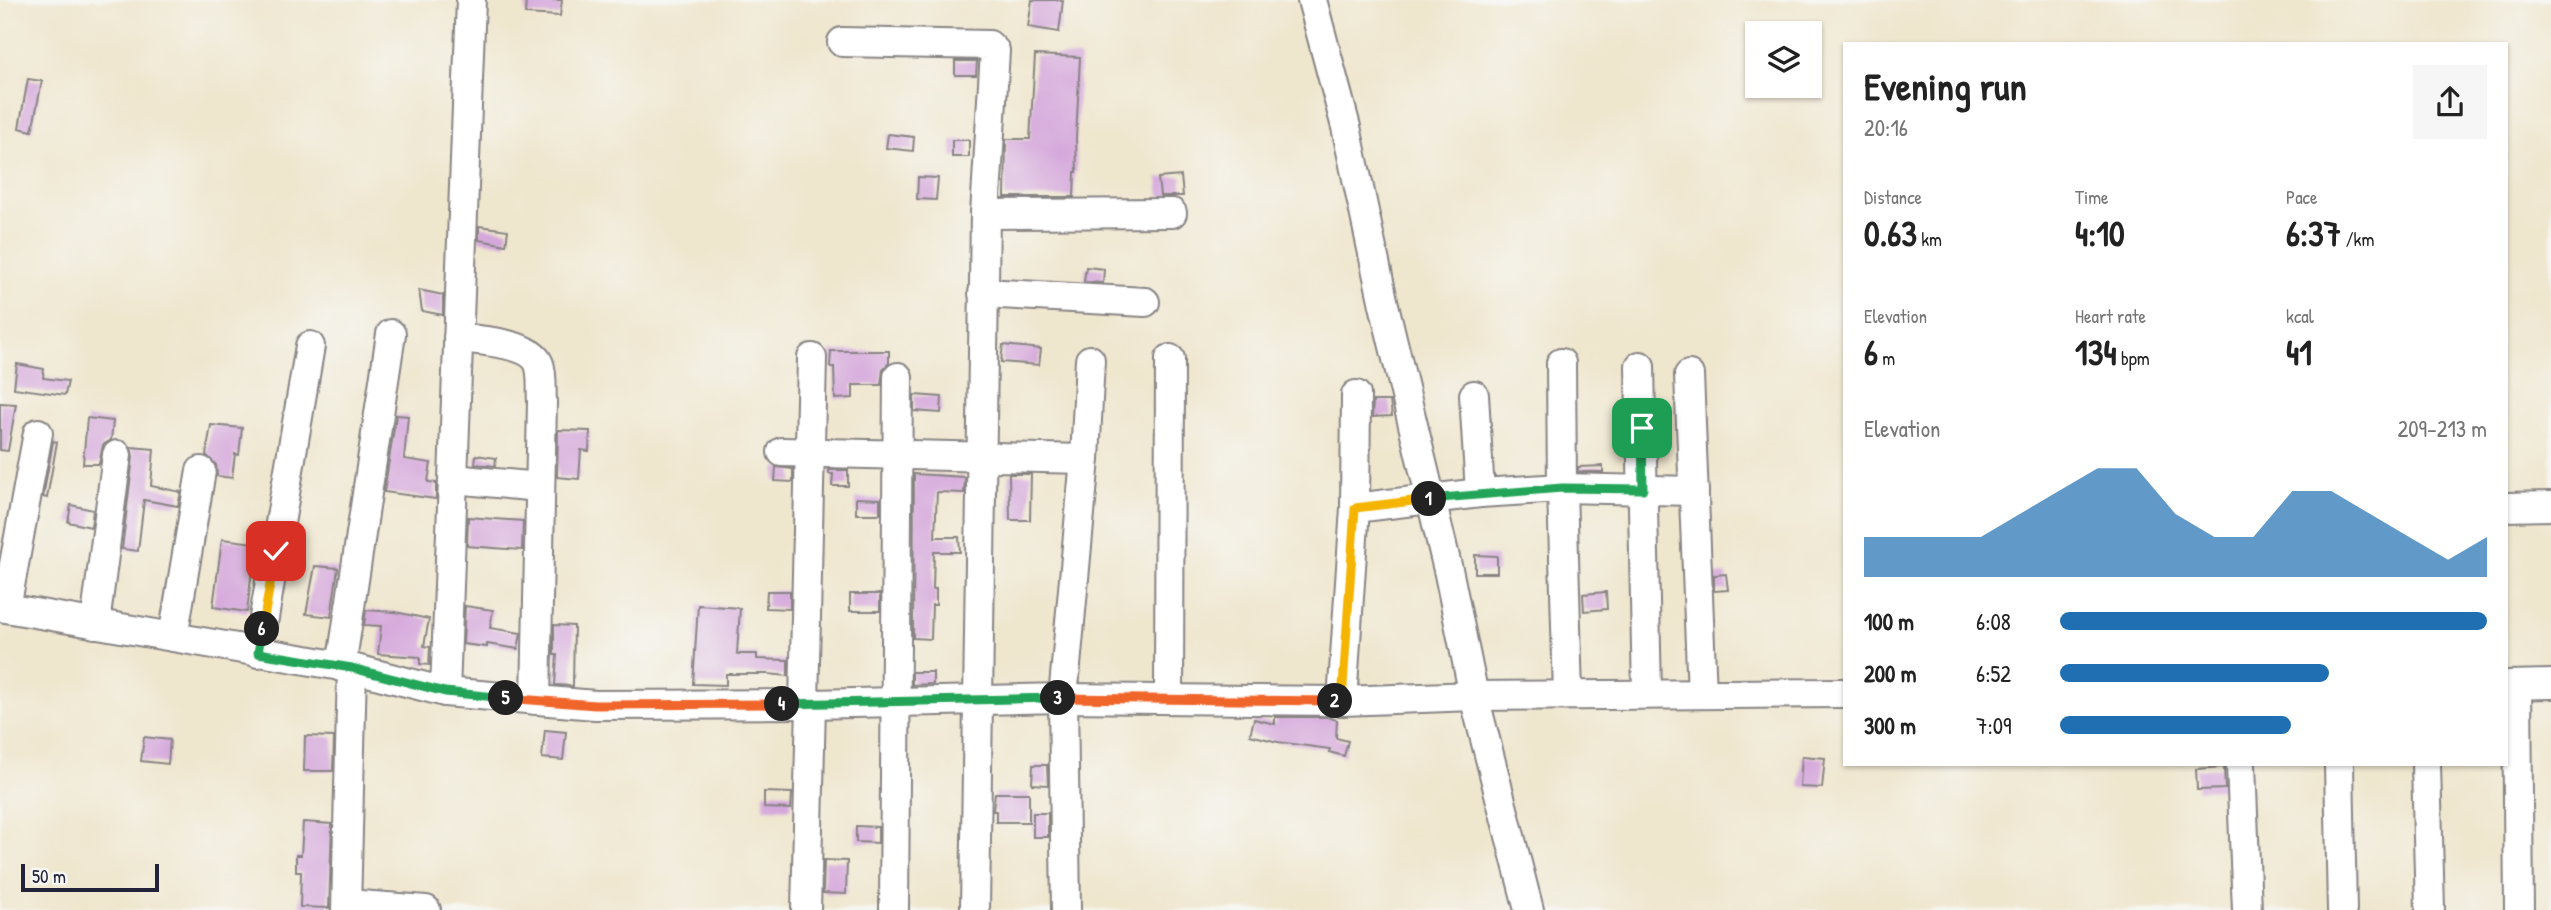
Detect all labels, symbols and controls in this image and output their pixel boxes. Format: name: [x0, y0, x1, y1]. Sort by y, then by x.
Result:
map controls: [1745, 21, 1822, 98]
button: layers: [1745, 21, 1822, 98]
text: Evening run: [1864, 60, 2027, 112]
button: share: [2413, 65, 2487, 139]
text: 20:16: [1864, 112, 1908, 143]
text: Distance: [1864, 184, 1922, 210]
text: Time: [2075, 184, 2109, 210]
text: Pace: [2286, 184, 2318, 210]
text: 0.63: [1864, 210, 1917, 257]
text: 4:10: [2075, 210, 2125, 257]
text: 6:37: [2286, 210, 2341, 257]
text: km: [1917, 226, 1942, 252]
text: /km: [2341, 226, 2374, 252]
text: Elevation: [1864, 303, 1927, 329]
text: Heart rate: [2075, 303, 2146, 329]
text: kcal: [2286, 303, 2314, 329]
text: 6: [1864, 329, 1878, 376]
text: 134: [2075, 329, 2117, 376]
text: 41: [2286, 329, 2312, 376]
text: m: [1878, 345, 1895, 371]
text: bpm: [2117, 345, 2150, 371]
pin: [1612, 398, 1672, 458]
icon: arrive: [1623, 409, 1661, 447]
text: Elevation: [1864, 413, 1940, 444]
text: 209–213 m: [2397, 413, 2487, 444]
pin: 1: [1412, 482, 1446, 516]
text: 1: [1425, 485, 1432, 511]
pin: [246, 521, 306, 581]
icon: check: [257, 532, 295, 570]
text: 100 m: [1864, 606, 1914, 637]
text: 6:08: [1976, 606, 2011, 637]
pin: 6: [244, 612, 280, 646]
text: 6: [258, 615, 265, 641]
text: 200 m: [1864, 658, 1916, 689]
text: 6:52: [1976, 658, 2011, 689]
pin: 5: [489, 680, 524, 716]
pin: 3: [1040, 680, 1076, 716]
text: 5: [501, 684, 510, 710]
text: 3: [1053, 684, 1062, 710]
pin: 2: [1318, 684, 1352, 718]
pin: 4: [764, 686, 800, 722]
text: 2: [1330, 687, 1339, 713]
text: 4: [778, 690, 785, 716]
text: 300 m: [1864, 710, 1916, 741]
text: 7:09: [1976, 710, 2011, 741]
scale bar: [21, 861, 159, 893]
text: 50 m: [32, 863, 66, 889]

